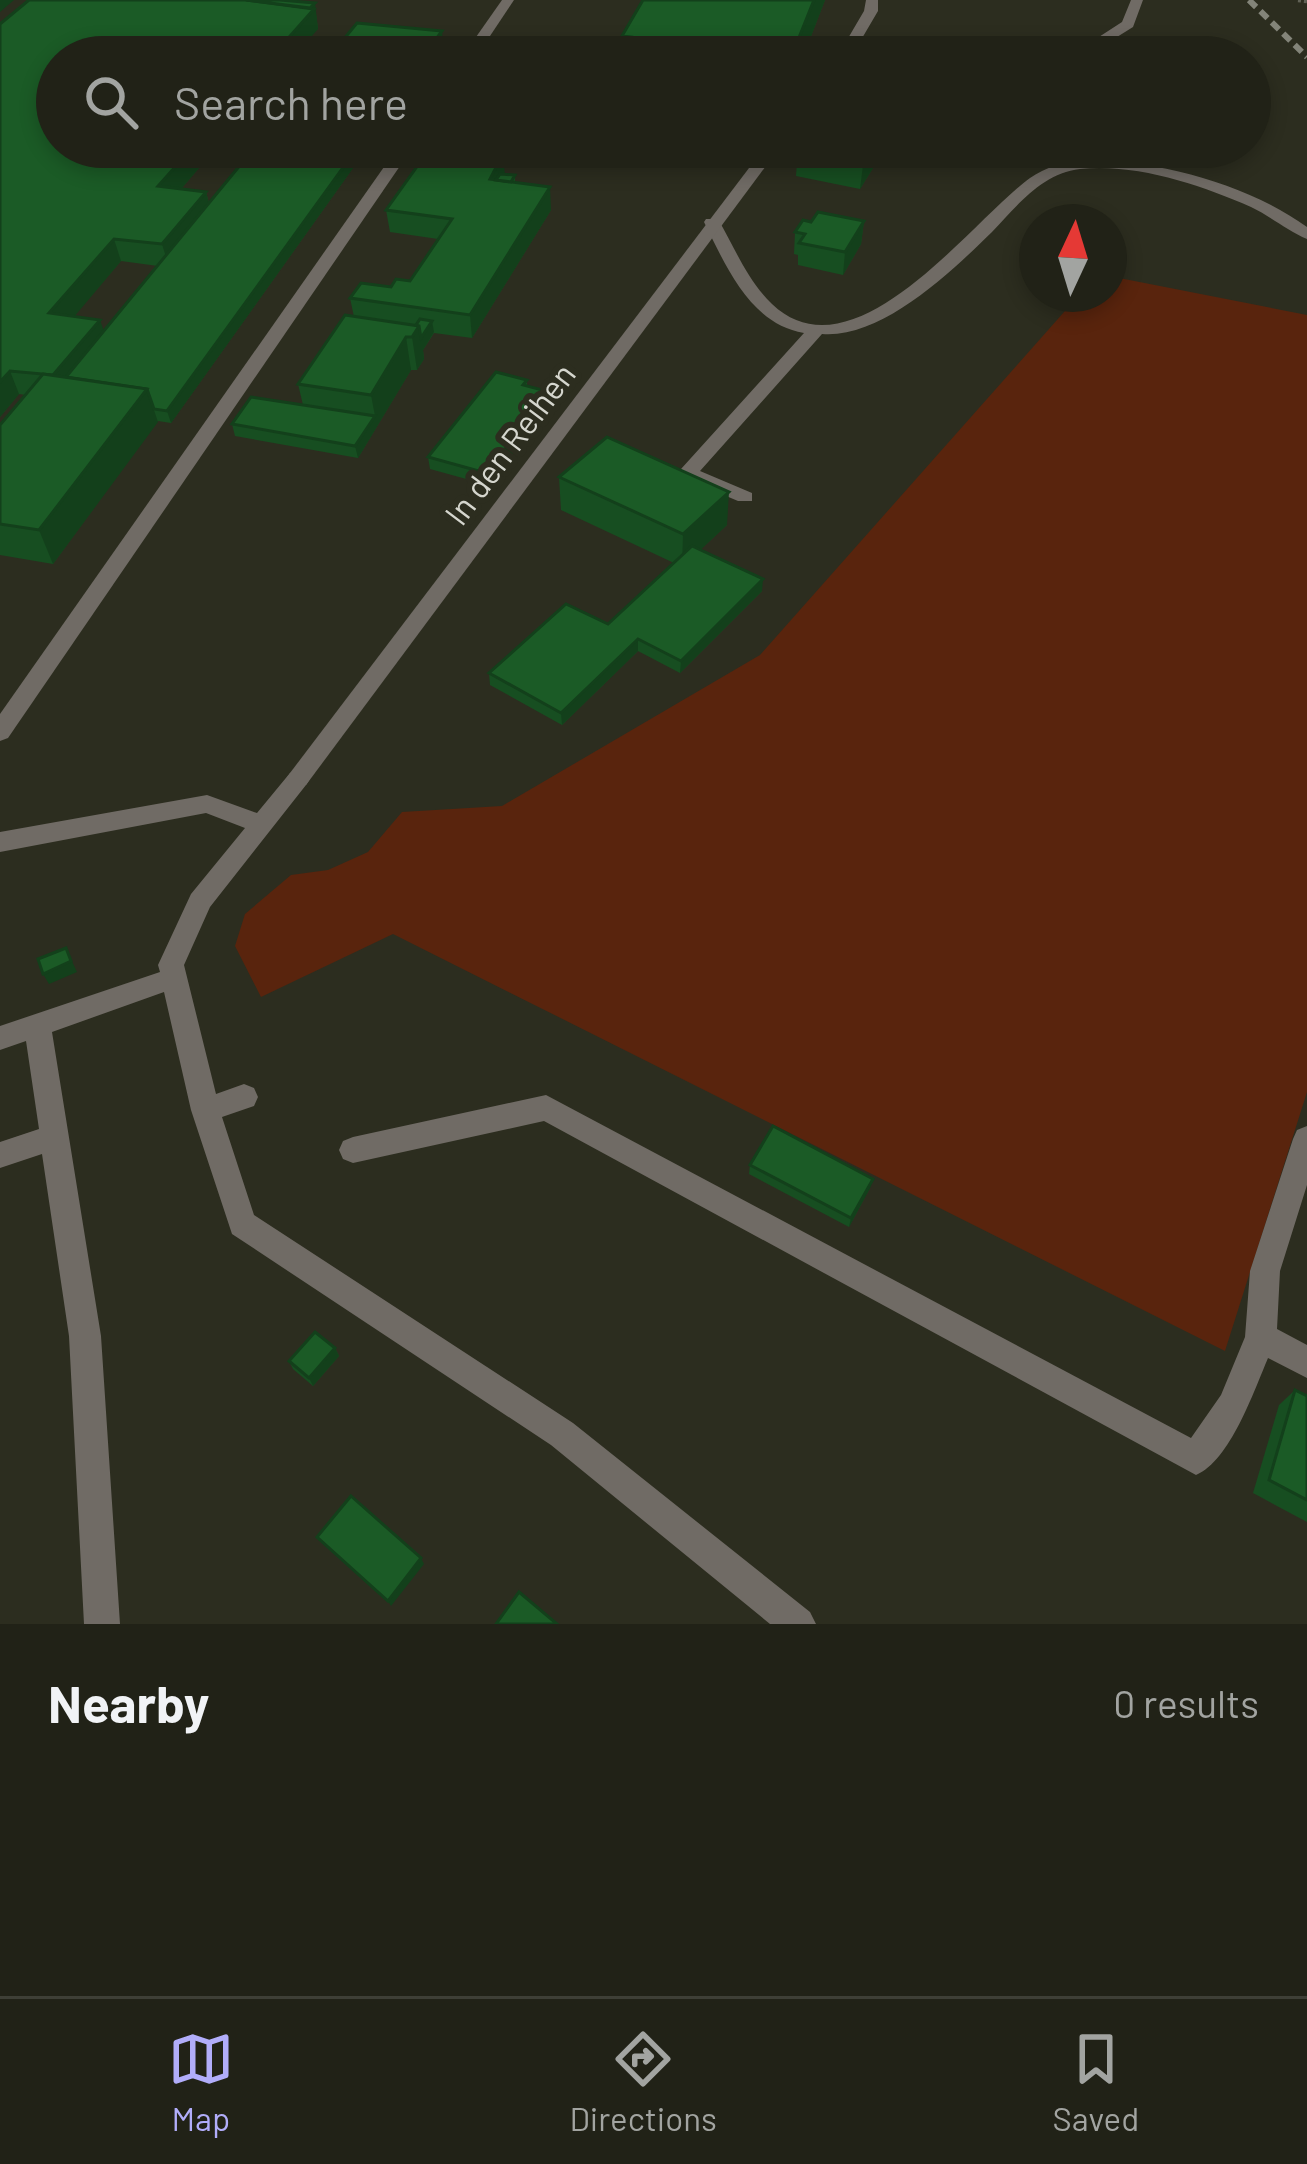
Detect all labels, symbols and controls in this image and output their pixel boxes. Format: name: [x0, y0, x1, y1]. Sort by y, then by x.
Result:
search box: [36, 36, 1271, 168]
icon: search: [78, 69, 144, 135]
text: Search here: [174, 75, 408, 129]
north arrow: [1019, 204, 1127, 312]
street label: In den Reihen: [435, 355, 583, 532]
text: Nearby: [48, 1672, 209, 1733]
text: 0 results: [1113, 1679, 1259, 1726]
tab: Map: [168, 2026, 234, 2138]
tab: Directions: [569, 2026, 717, 2138]
tab: Saved: [1053, 2026, 1139, 2138]

